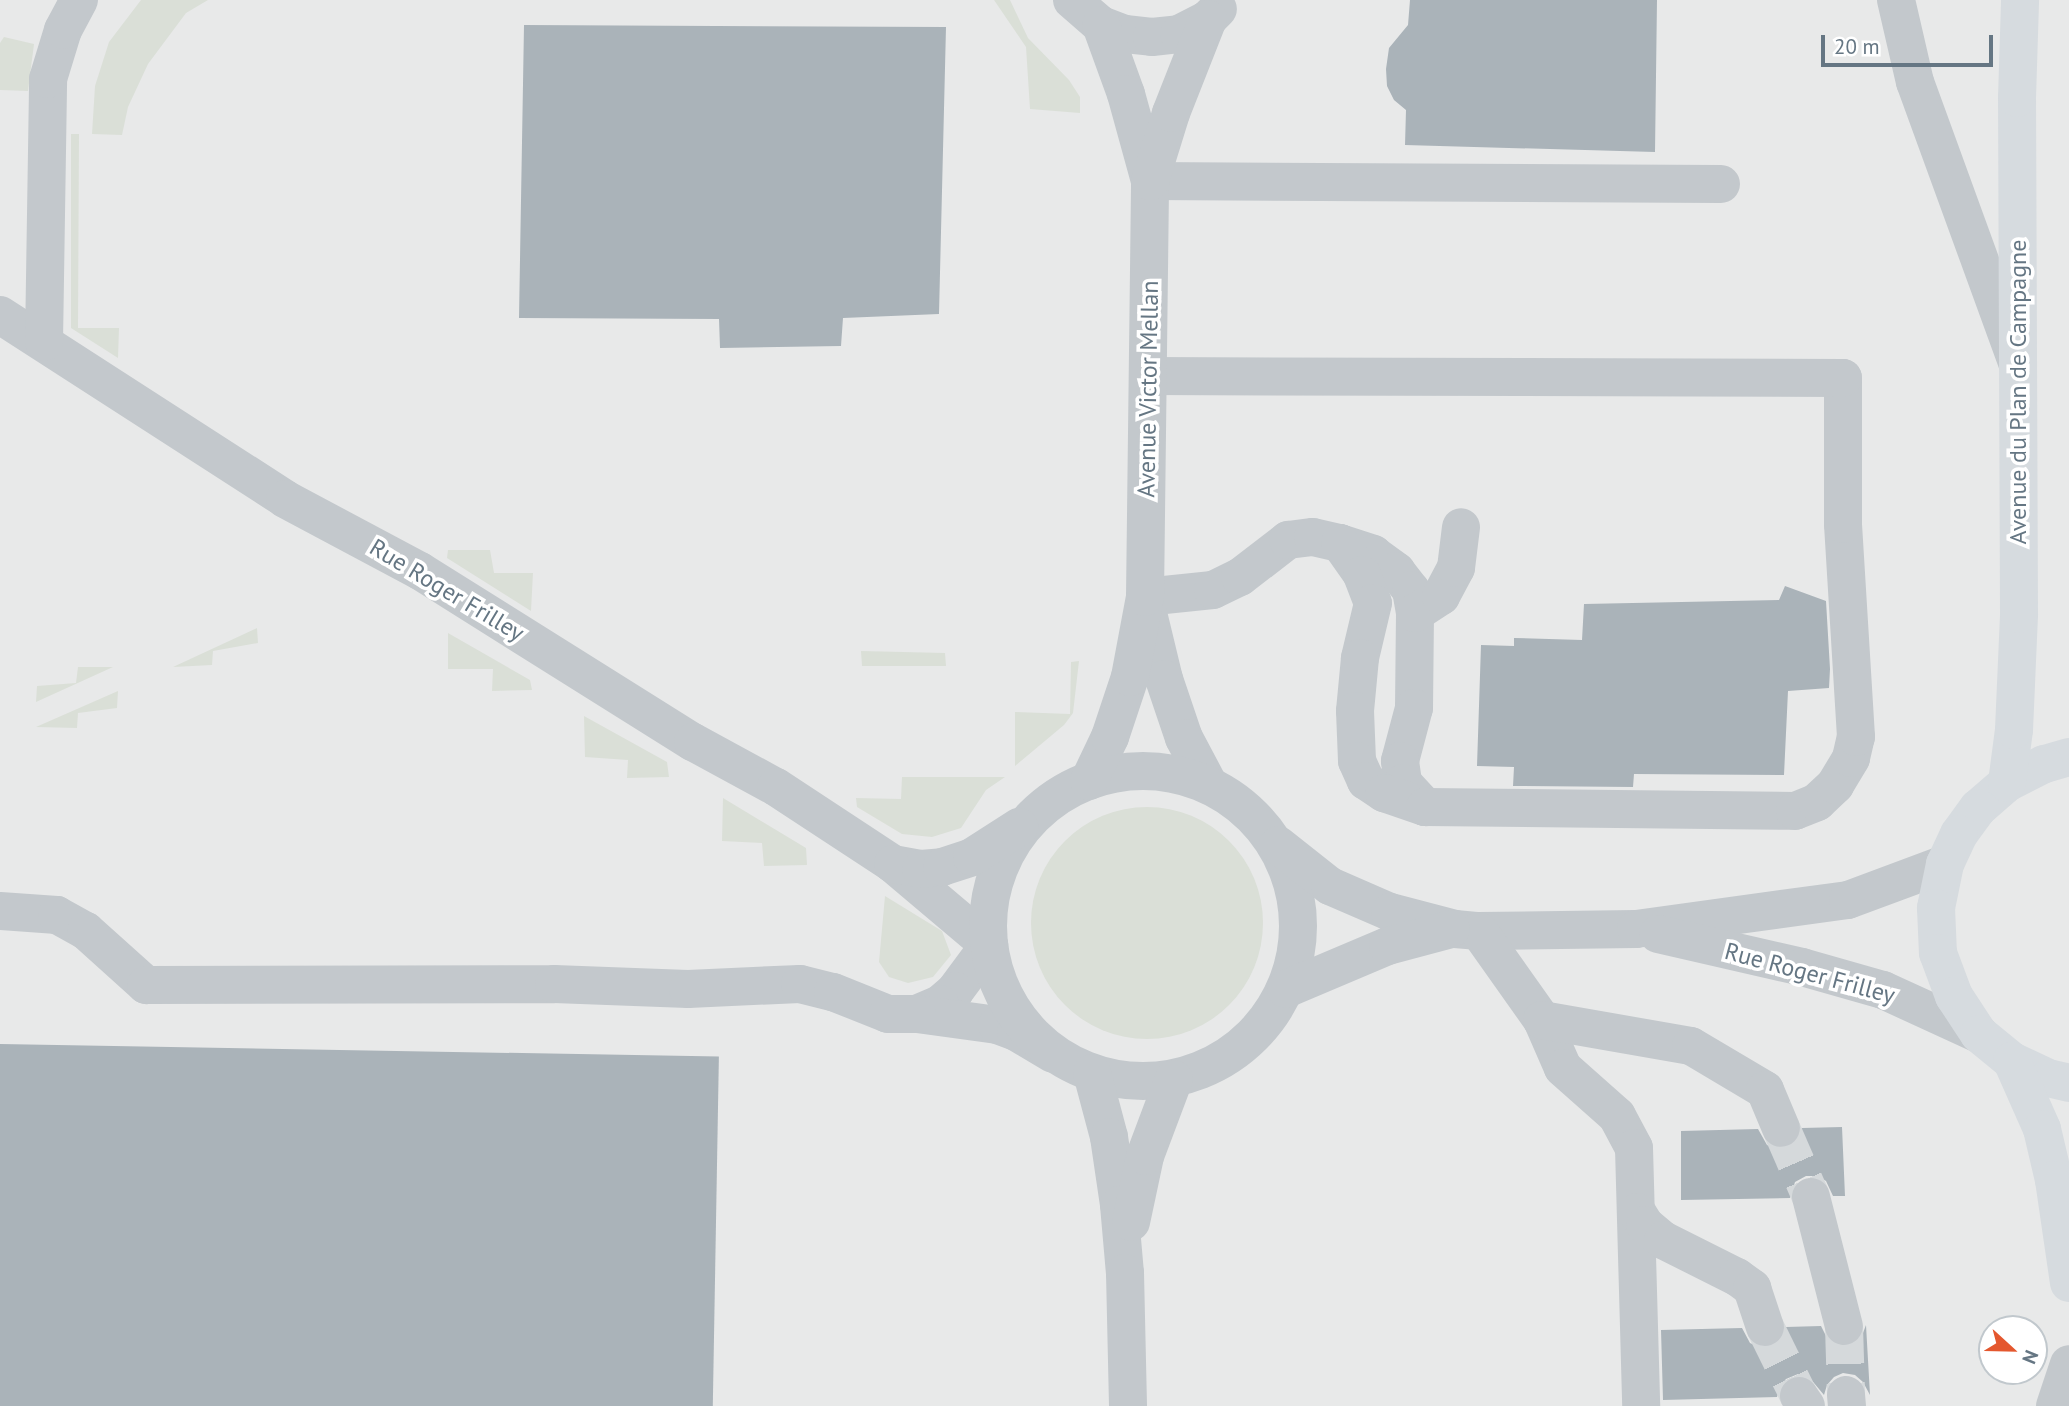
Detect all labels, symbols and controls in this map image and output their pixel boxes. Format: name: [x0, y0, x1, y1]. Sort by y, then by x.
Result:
scale bar: [1824, 21, 1996, 65]
text: 20 m: [1834, 33, 1880, 60]
street label: Avenue du Plan de Campagne: [2004, 240, 2032, 544]
street label: Avenue Victor Mellan: [1132, 280, 1164, 498]
street label: Rue Roger Frilley: [365, 533, 529, 647]
street label: Rue Roger Frilley: [1722, 936, 1898, 1010]
north arrow: [1978, 1315, 2048, 1385]
text: N: [2017, 1347, 2044, 1367]

